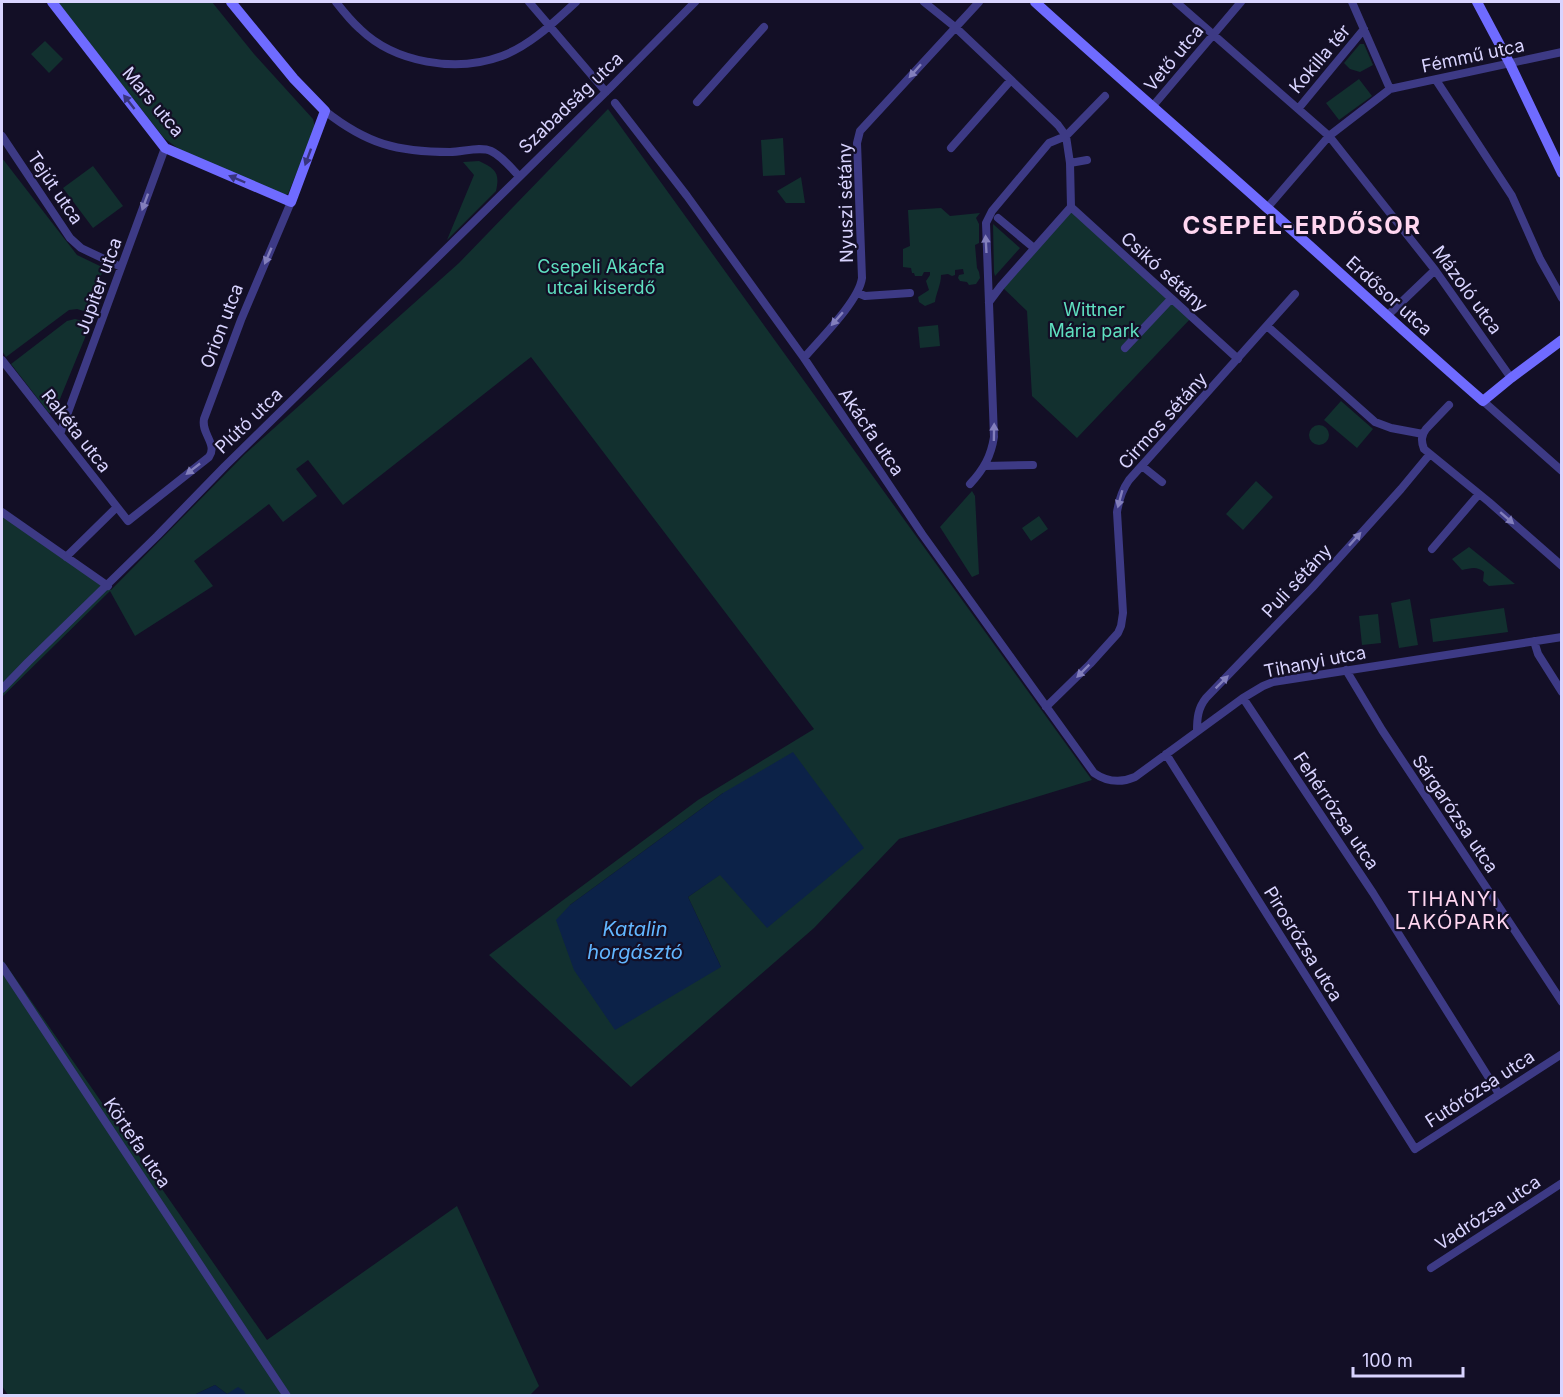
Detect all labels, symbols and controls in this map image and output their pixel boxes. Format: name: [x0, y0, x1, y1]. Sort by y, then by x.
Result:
street label: Vető utca: [1140, 20, 1208, 95]
street label: Kokilla tér: [1285, 20, 1355, 97]
street label: Fémmű utca: [1420, 34, 1526, 77]
street label: Szabadság utca: [514, 48, 627, 158]
street label: Mars utca: [118, 63, 189, 141]
one-way arrow: [909, 63, 923, 77]
one-way arrow: [124, 94, 136, 109]
street label: Nyuszi sétány: [834, 143, 857, 263]
street label: Tejút utca: [23, 147, 87, 228]
one-way arrow: [303, 148, 312, 166]
one-way arrow: [228, 174, 246, 183]
one-way arrow: [140, 194, 150, 212]
district label: CSEPEL-ERDŐSOR: [1183, 211, 1421, 240]
street label: Csikó sétány: [1117, 227, 1212, 316]
one-way arrow: [981, 234, 990, 253]
street label: Jupiter utca: [71, 235, 126, 337]
street label: Mázoló utca: [1428, 241, 1506, 338]
one-way arrow: [263, 247, 272, 265]
street label: Erdősor utca: [1342, 252, 1437, 340]
park label: Csepeli Akácfa utcai kiserdő: [537, 256, 665, 298]
street label: Orion utca: [196, 281, 247, 371]
park label: Wittner Mária park: [1048, 299, 1140, 341]
one-way arrow: [830, 311, 843, 327]
street label: Cirmos sétány: [1114, 368, 1211, 473]
street label: Plútó utca: [211, 384, 287, 458]
street label: Akácfa utca: [834, 384, 908, 480]
street label: Rakéta utca: [37, 385, 115, 476]
one-way arrow: [989, 423, 998, 442]
one-way arrow: [186, 463, 201, 475]
one-way arrow: [1115, 490, 1124, 508]
one-way arrow: [1500, 511, 1515, 525]
one-way arrow: [1348, 532, 1362, 547]
street label: Puli sétány: [1257, 540, 1336, 622]
street label: Tihanyi utca: [1262, 641, 1368, 682]
one-way arrow: [1075, 664, 1090, 678]
one-way arrow: [1214, 675, 1228, 689]
street label: Fehérrózsa utca: [1289, 748, 1383, 873]
street label: Sárgarózsa utca: [1408, 751, 1503, 877]
street label: Pirosrózsa utca: [1260, 883, 1347, 1005]
district label: TIHANYI LAKÓPARK: [1395, 887, 1511, 934]
water label: Katalin horgásztó: [587, 917, 683, 964]
street label: Futórózsa utca: [1421, 1046, 1538, 1132]
street label: Körtefa utca: [100, 1094, 175, 1192]
street label: Vadrózsa utca: [1431, 1171, 1544, 1254]
scale bar: [1353, 1340, 1462, 1378]
text: 100 m: [1362, 1350, 1413, 1371]

